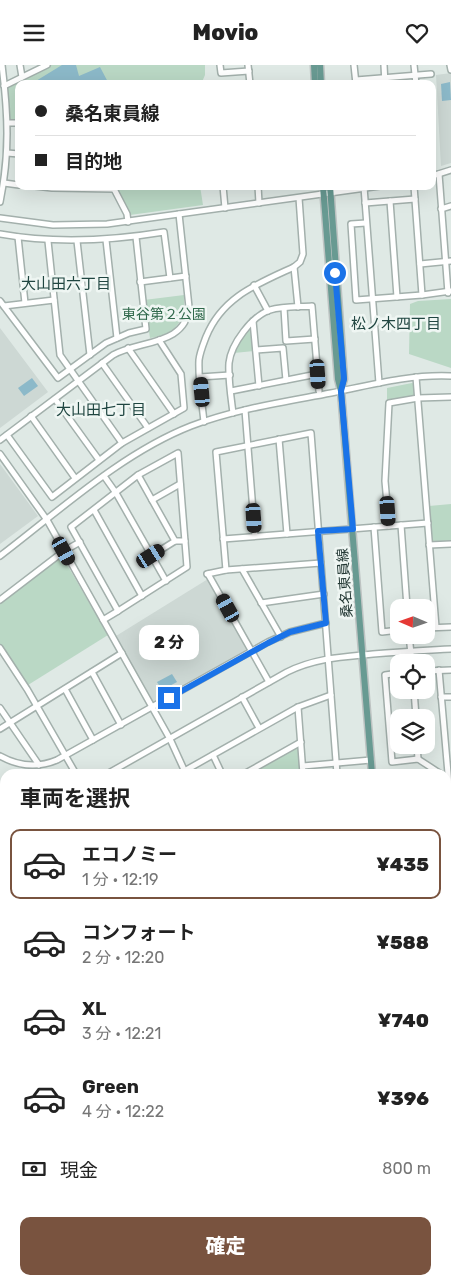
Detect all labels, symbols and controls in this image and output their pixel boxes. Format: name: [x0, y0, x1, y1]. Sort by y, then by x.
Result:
icon: menu: [20, 19, 48, 47]
text: Movio: [193, 19, 258, 46]
icon: heart: [403, 19, 431, 47]
text: 桑名東員線: [65, 102, 160, 125]
text: 目的地: [65, 150, 122, 173]
route start: [324, 262, 346, 284]
district label: 大山田六丁目: [21, 275, 111, 293]
park label: 東谷第２公園: [122, 306, 206, 323]
district label: 松ノ木四丁目: [351, 315, 441, 333]
car: [309, 359, 326, 389]
car: [193, 376, 210, 408]
district label: 大山田七丁目: [56, 401, 146, 419]
car: [379, 496, 396, 526]
car: [245, 503, 262, 533]
car: [50, 534, 77, 568]
car: [134, 542, 167, 570]
street label: 桑名東員線: [334, 547, 356, 619]
car: [214, 591, 241, 625]
north arrow: [390, 599, 435, 644]
map controls: [390, 599, 435, 754]
callout: 2 分: [139, 625, 199, 661]
text: 2 分: [154, 633, 184, 652]
button: locate: [390, 654, 435, 699]
route end: [158, 687, 180, 709]
button: layers: [390, 709, 435, 754]
text: 車両を選択: [20, 785, 130, 812]
icon: car: [22, 842, 67, 887]
text: エコノミー: [82, 843, 177, 866]
text: ¥435: [376, 853, 429, 876]
text: 1 分 · 12:19: [82, 870, 159, 889]
icon: car: [22, 920, 67, 965]
text: コンフォート: [82, 921, 195, 944]
text: ¥588: [376, 931, 429, 954]
text: 2 分 · 12:20: [82, 948, 164, 967]
text: XL: [82, 997, 106, 1020]
icon: car: [22, 998, 67, 1043]
text: ¥740: [378, 1009, 429, 1032]
text: 3 分 · 12:21: [82, 1024, 161, 1043]
text: Green: [82, 1075, 139, 1098]
icon: car: [22, 1076, 67, 1121]
text: ¥396: [377, 1087, 429, 1110]
text: 4 分 · 12:22: [82, 1102, 164, 1121]
icon: cash: [20, 1155, 48, 1183]
text: 現金: [60, 1159, 98, 1182]
text: 800 m: [382, 1159, 431, 1178]
button: 確定: [20, 1217, 431, 1275]

